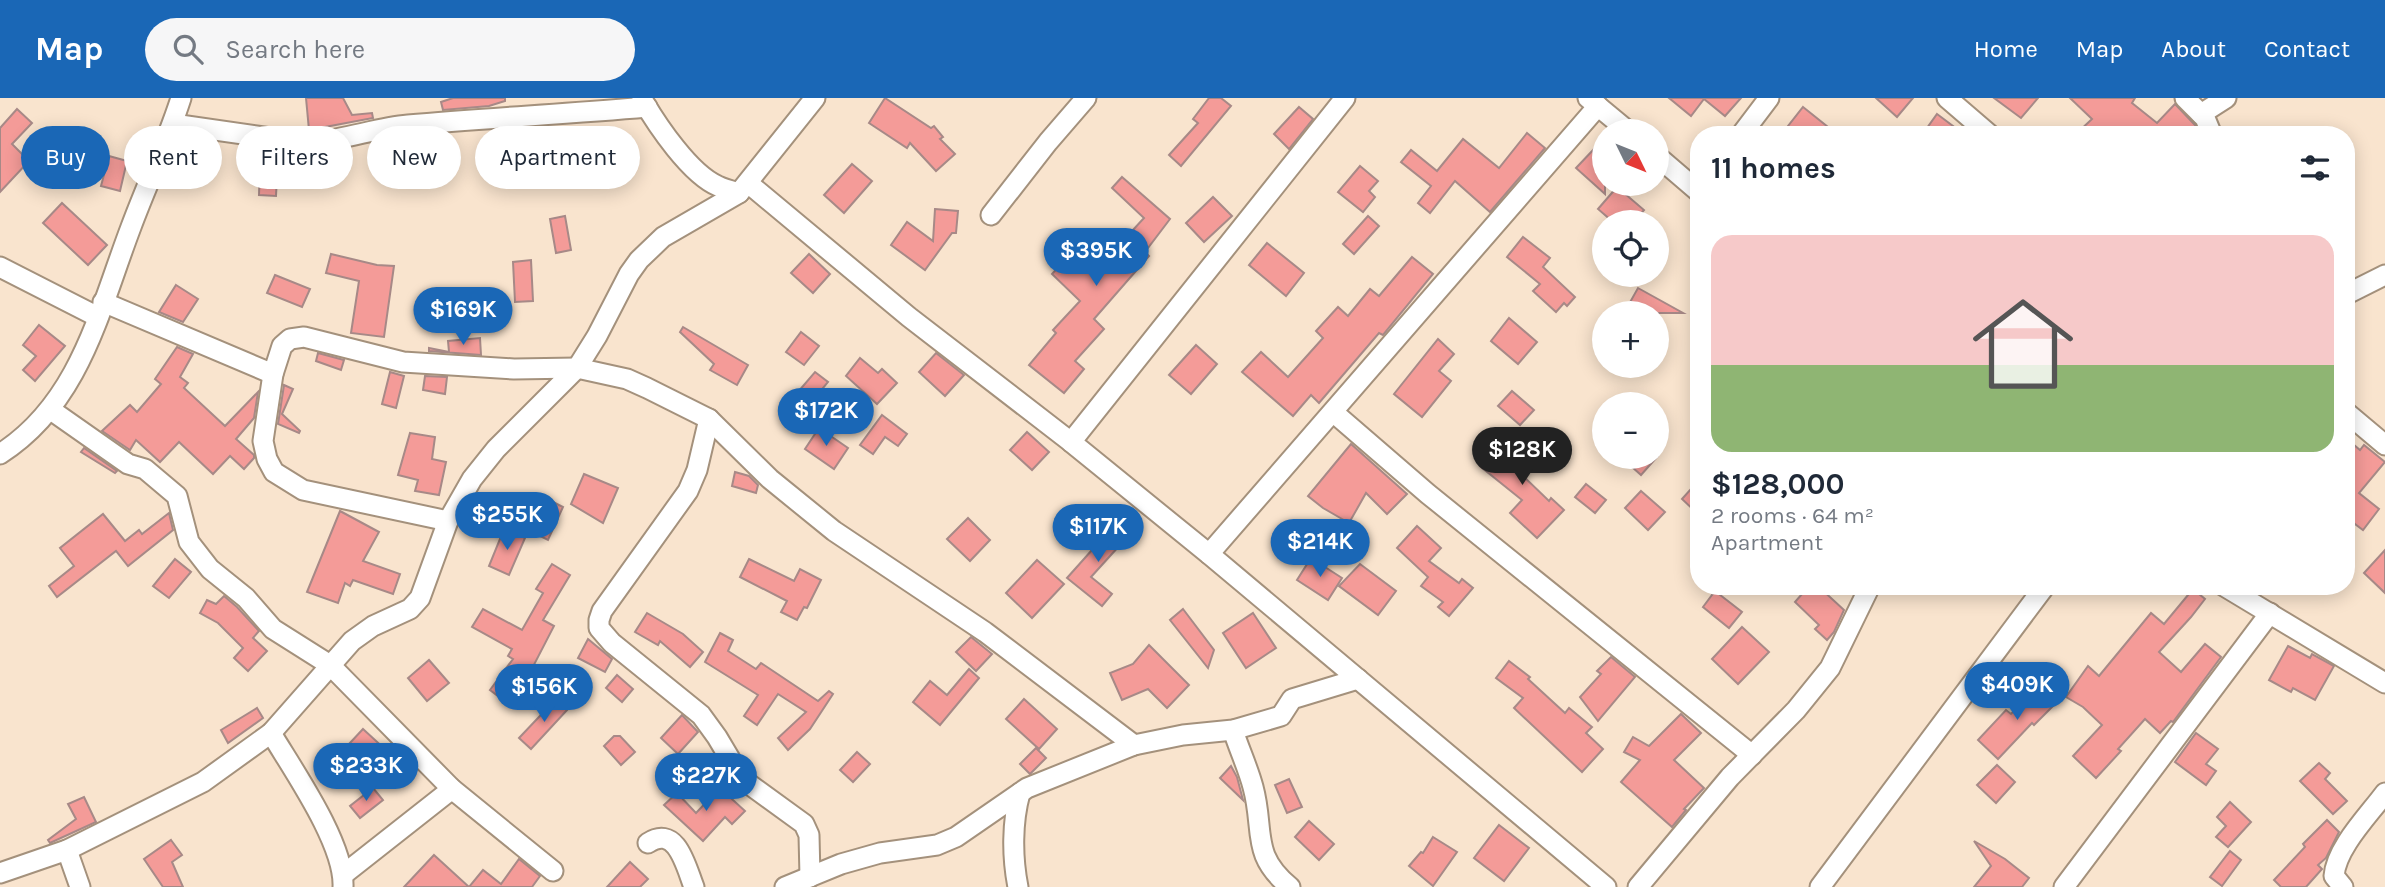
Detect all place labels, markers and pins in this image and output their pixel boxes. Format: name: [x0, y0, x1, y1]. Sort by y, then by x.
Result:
pin: $395K: [1047, 228, 1145, 288]
pin: $169K: [414, 288, 512, 347]
pin: $172K: [777, 388, 875, 448]
pin: $128K: [1473, 428, 1571, 487]
pin: $255K: [458, 492, 556, 552]
pin: $117K: [1049, 504, 1147, 564]
pin: $214K: [1271, 519, 1369, 579]
pin: $409K: [1968, 662, 2066, 722]
pin: $156K: [495, 664, 593, 724]
pin: $233K: [317, 744, 415, 803]
pin: $227K: [657, 754, 755, 813]

